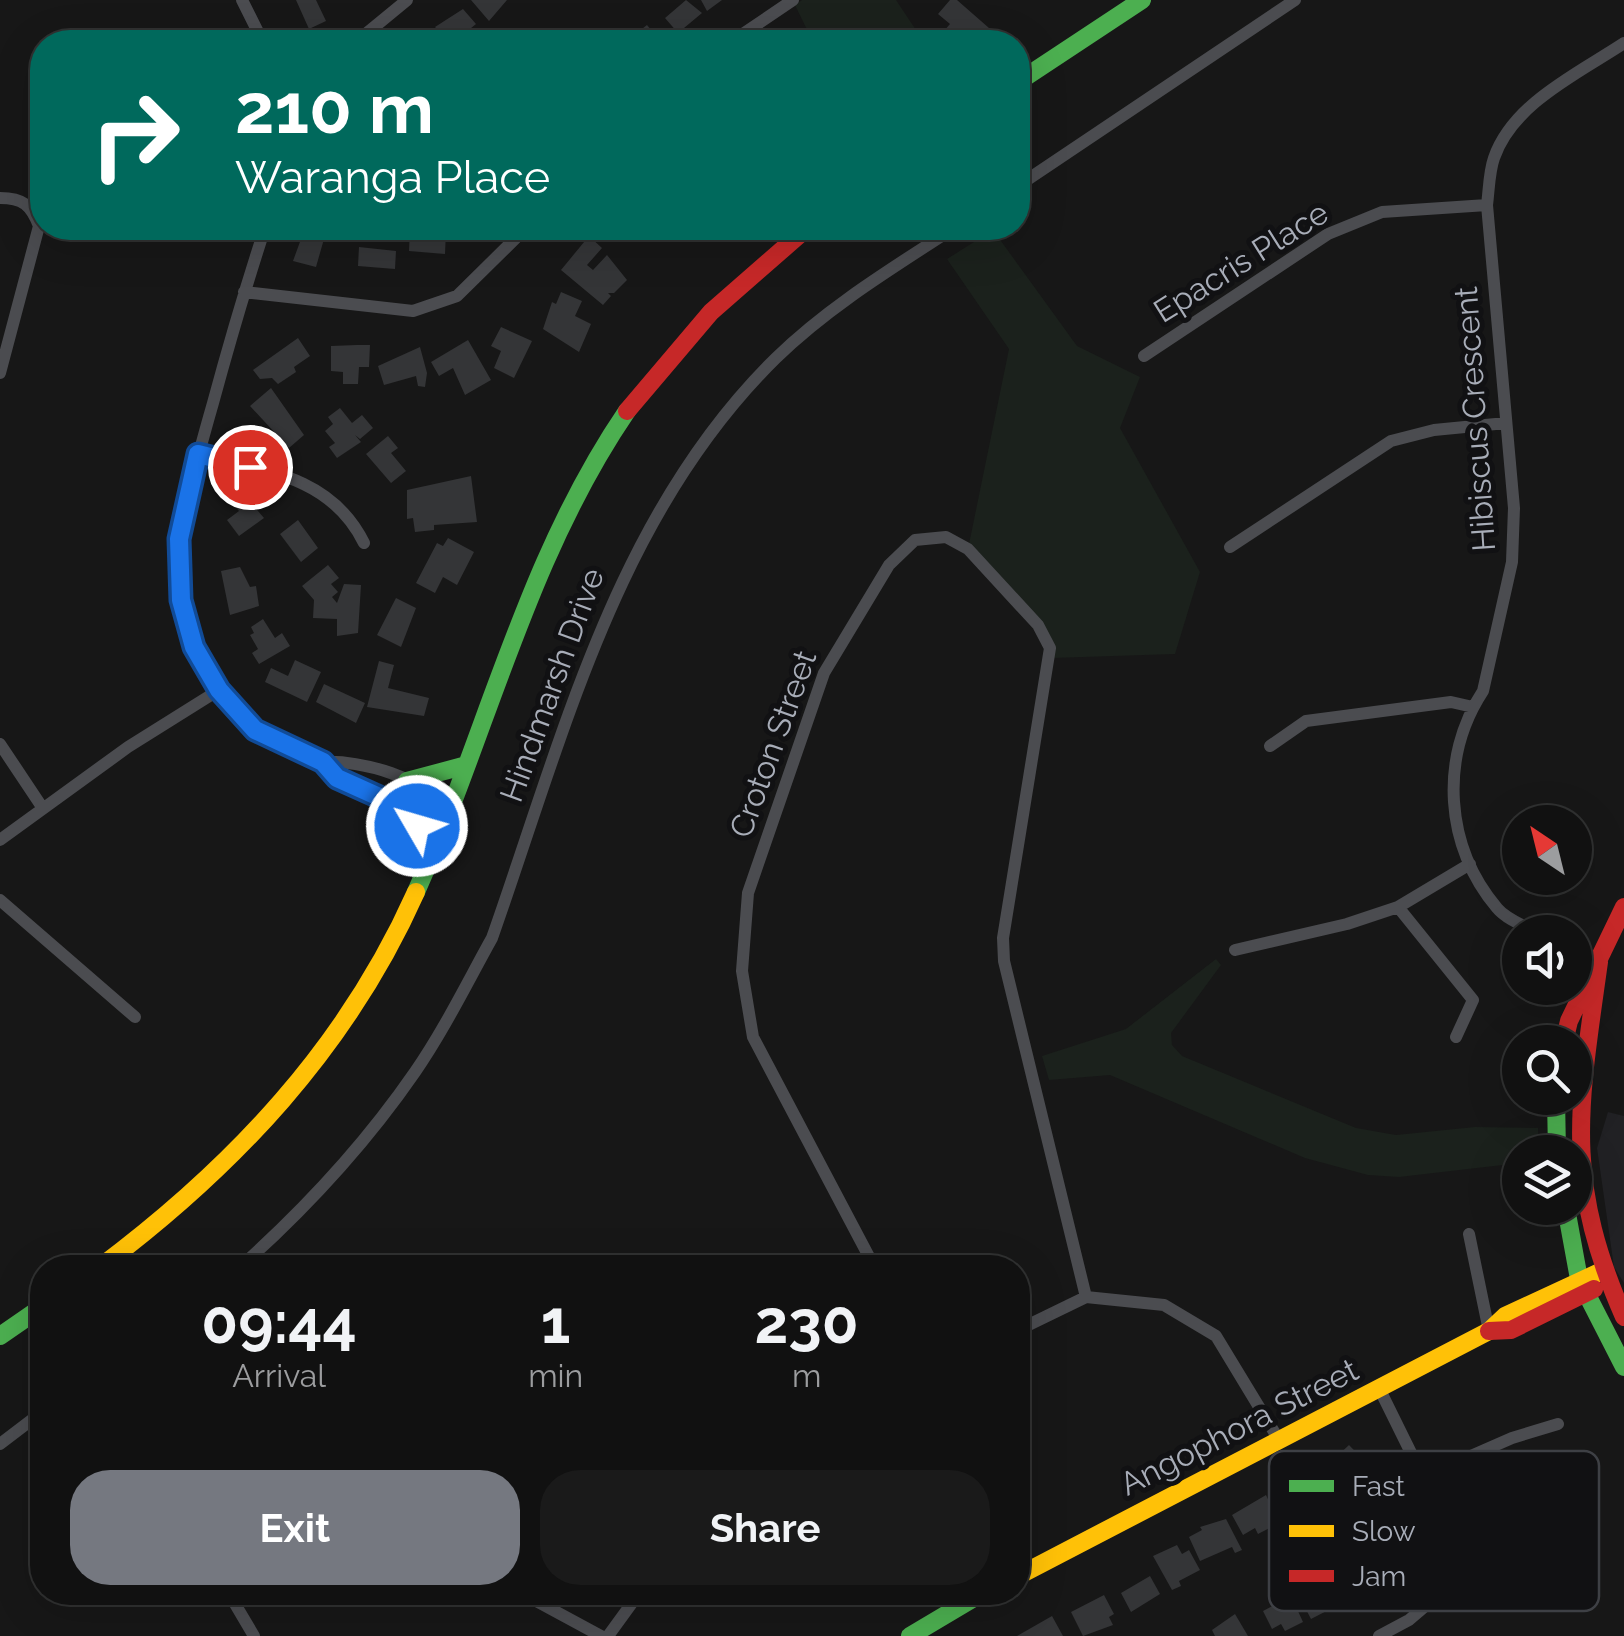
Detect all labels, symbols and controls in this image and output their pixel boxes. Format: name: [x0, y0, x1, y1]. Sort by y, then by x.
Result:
text: 210 m: [235, 67, 434, 149]
icon: right: [70, 70, 200, 200]
text: Waranga Place: [235, 151, 550, 204]
street label: Epacris Place: [1147, 193, 1335, 330]
street label: Hibiscus Crescent: [1447, 285, 1502, 553]
pin: [208, 425, 293, 510]
icon: arrive: [223, 440, 278, 495]
street label: Hindmarsh Drive: [492, 563, 611, 807]
street label: Croton Street: [722, 645, 824, 842]
position arrow: [365, 774, 469, 878]
north arrow: [1502, 805, 1592, 895]
map controls: [1502, 805, 1592, 1225]
button: sound: [1502, 915, 1592, 1005]
button: search: [1502, 1025, 1592, 1115]
button: layers: [1502, 1135, 1592, 1225]
text: 09:44: [201, 1287, 357, 1357]
text: 1: [541, 1287, 571, 1357]
text: 230: [755, 1287, 859, 1357]
street label: Angophora Street: [1114, 1350, 1364, 1503]
text: Arrival: [232, 1357, 326, 1394]
text: min: [528, 1357, 583, 1394]
text: m: [792, 1357, 821, 1394]
legend: [1269, 1451, 1599, 1611]
button: Exit: [70, 1470, 520, 1585]
button: Share: [540, 1470, 990, 1585]
text: Fast: [1352, 1470, 1405, 1503]
text: Slow: [1352, 1515, 1416, 1548]
text: Jam: [1352, 1560, 1406, 1593]

